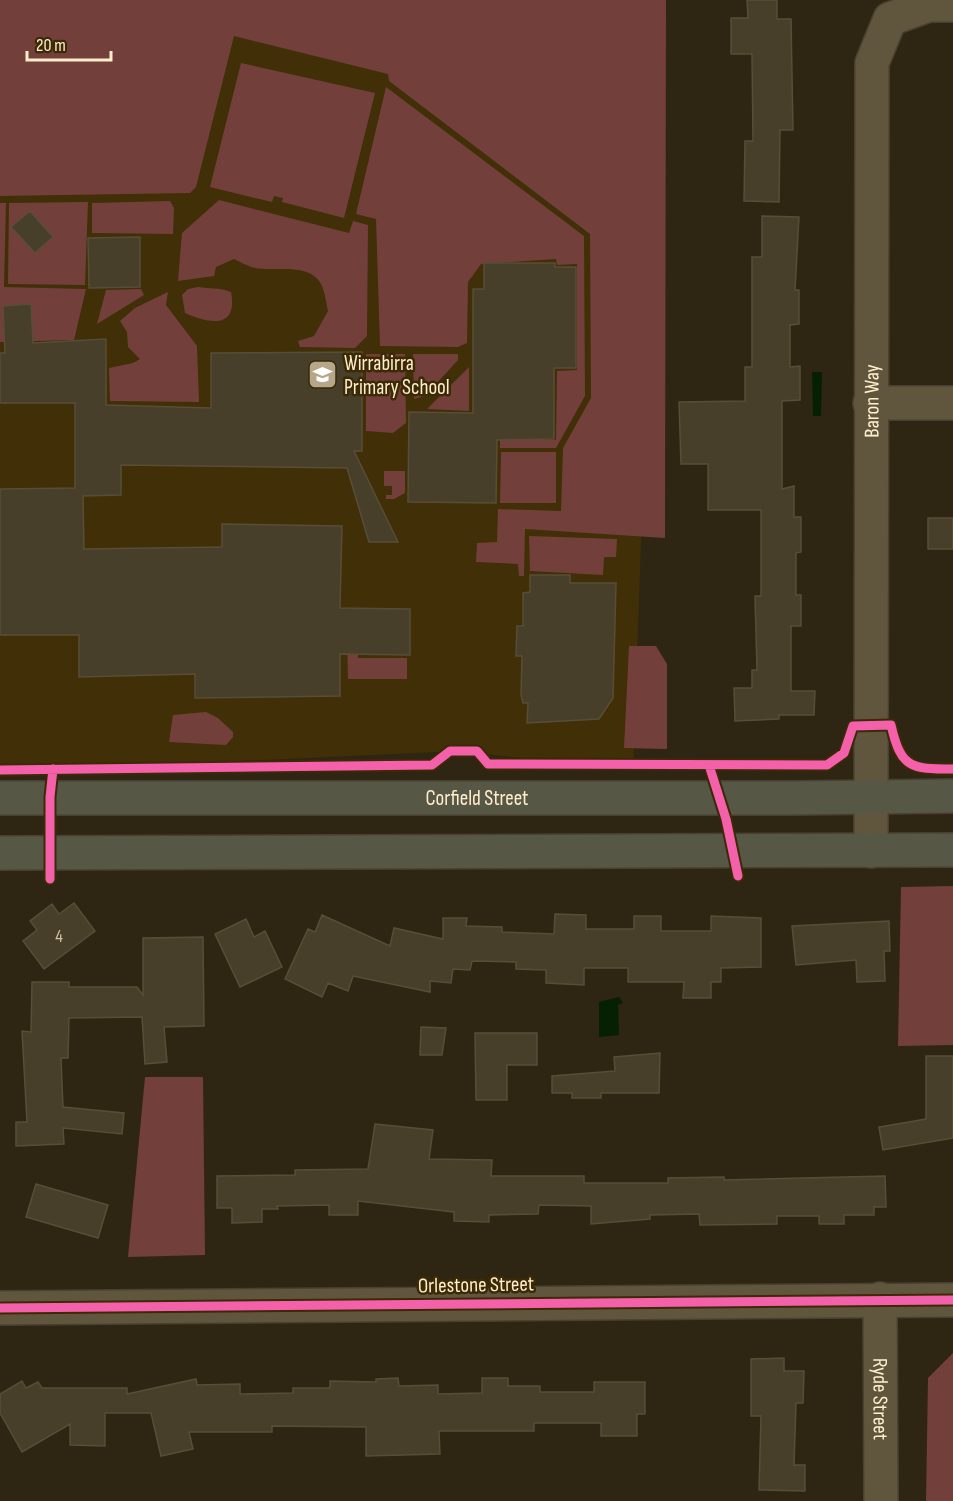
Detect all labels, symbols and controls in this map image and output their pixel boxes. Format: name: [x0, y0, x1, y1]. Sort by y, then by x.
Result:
scale bar: [27, 24, 111, 62]
text: 20 m: [36, 35, 66, 56]
place label: Wirrabirra Primary School: [344, 351, 450, 400]
school or university icon: Wirrabirra Primary School: [307, 359, 339, 391]
street label: Baron Way: [859, 364, 884, 438]
street label: Corfield Street: [425, 786, 529, 811]
house number: 4: [55, 926, 63, 947]
street label: Orlestone Street: [418, 1271, 534, 1299]
street label: Ryde Street: [868, 1358, 893, 1440]

